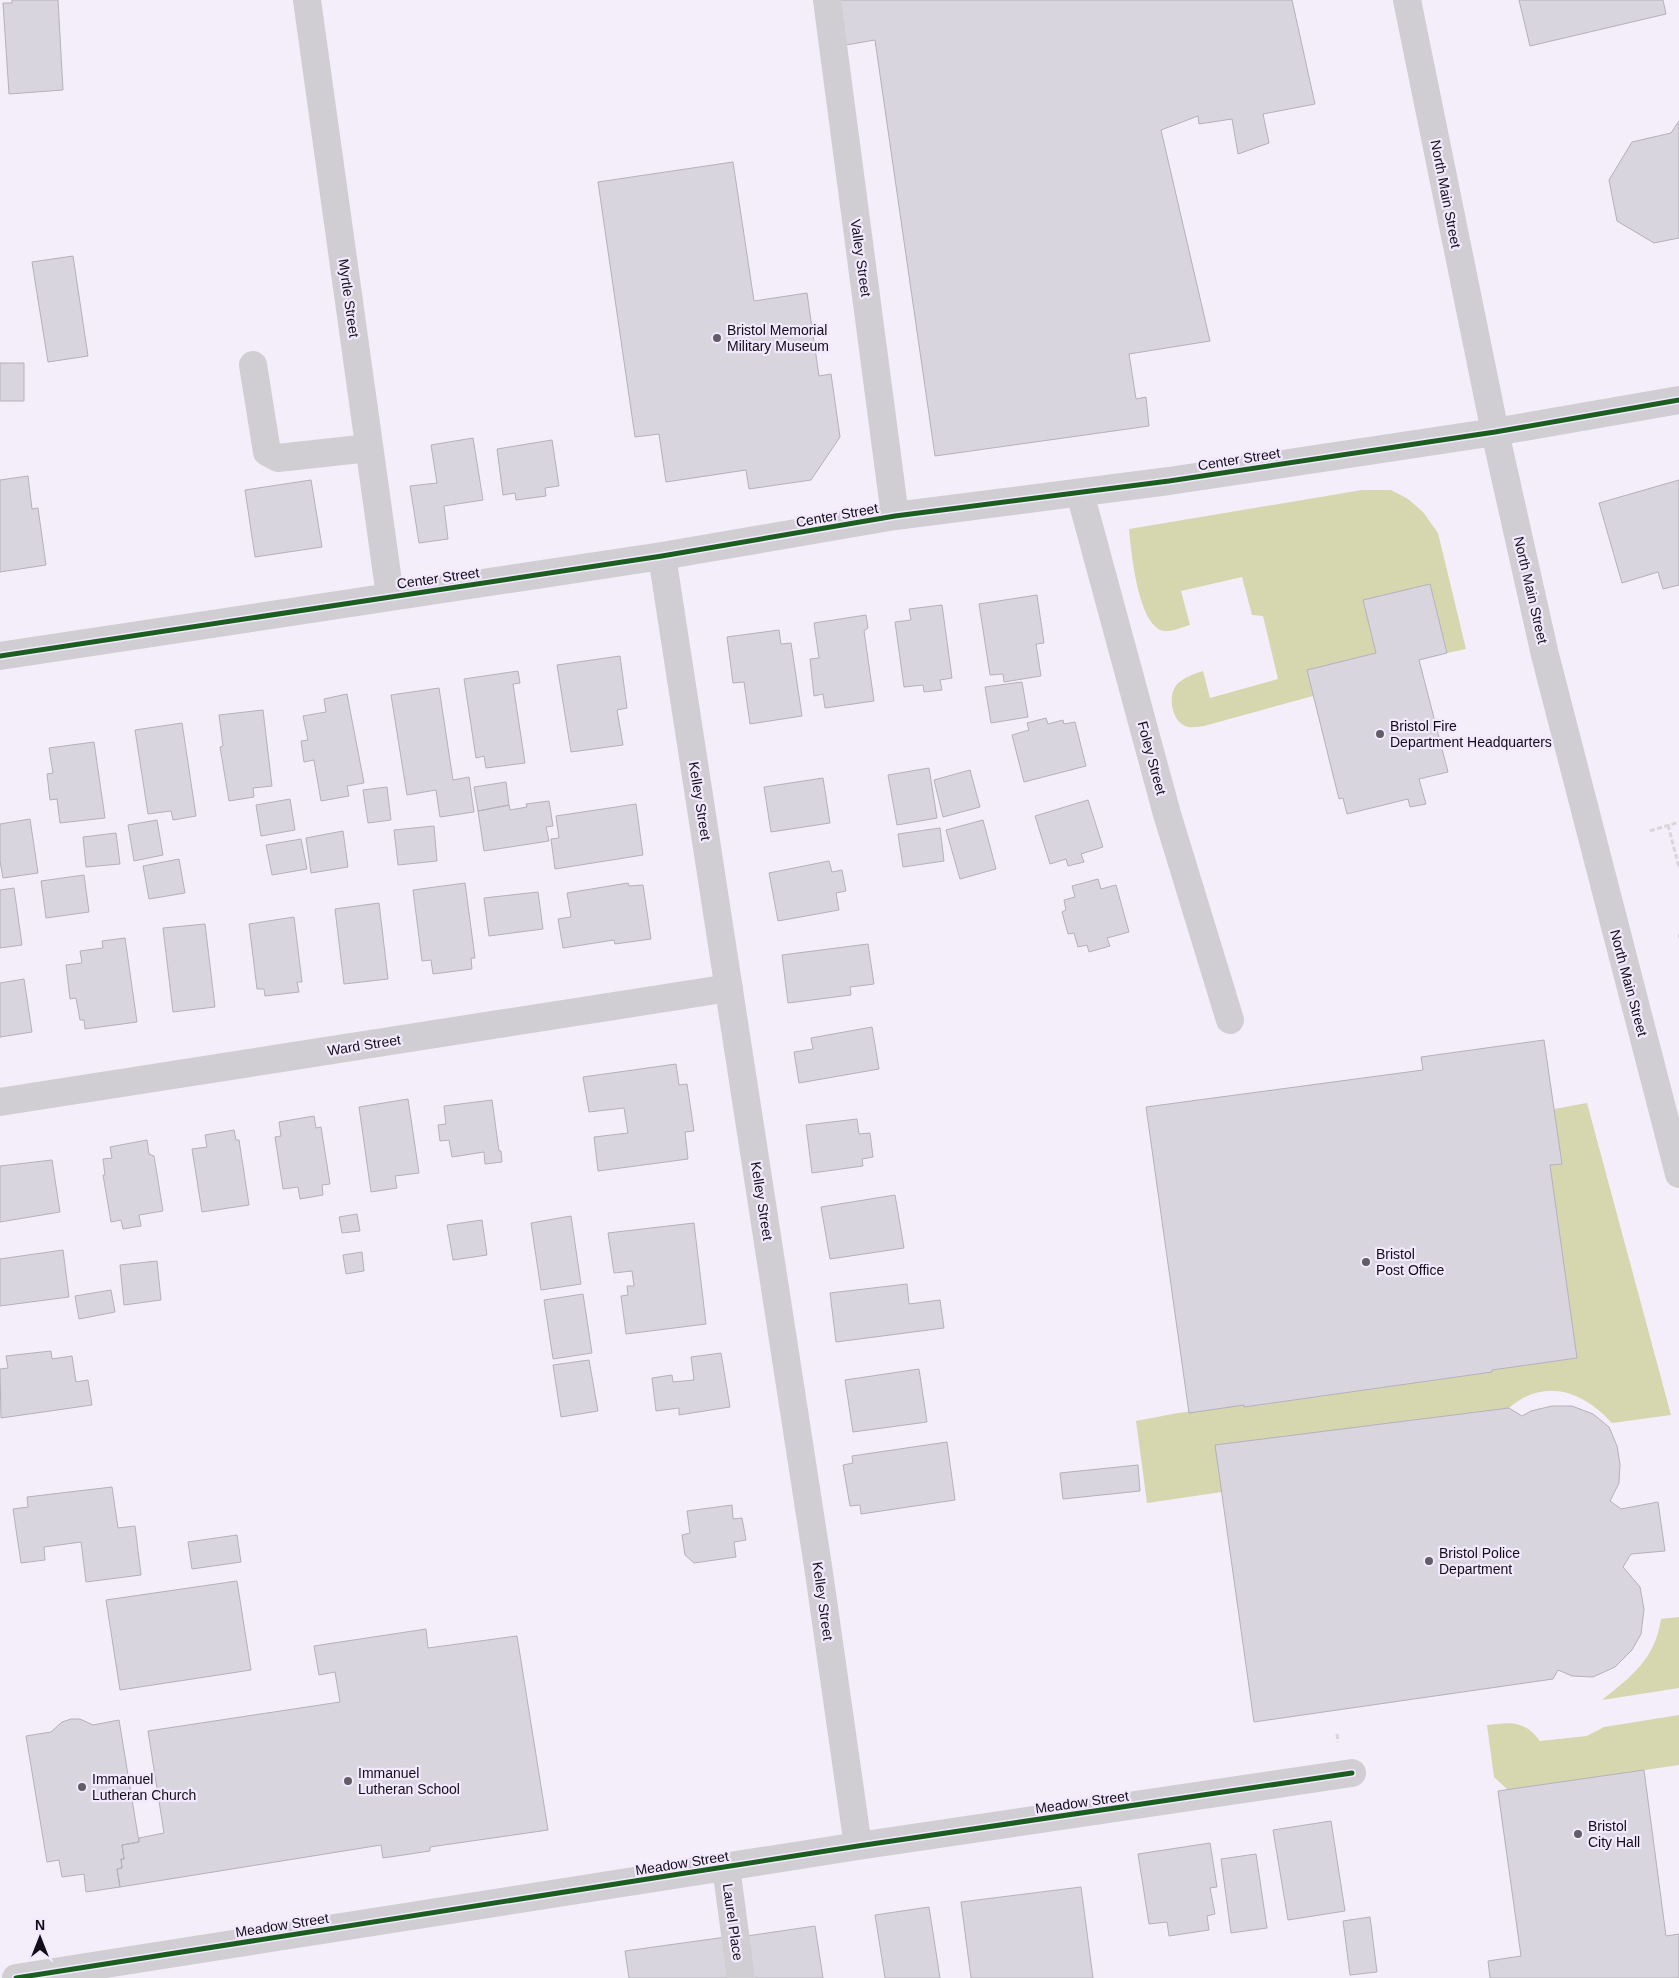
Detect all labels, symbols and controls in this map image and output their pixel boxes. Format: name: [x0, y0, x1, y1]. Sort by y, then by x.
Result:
street label: North Main Street: [1428, 139, 1464, 249]
street label: Valley Street: [848, 218, 874, 298]
street label: Myrtle Street: [336, 258, 362, 339]
place label: Bristol Memorial Military Museum: [727, 322, 829, 354]
marker: Bristol Memorial Military Museum: [711, 332, 723, 344]
street label: Center Street: [1197, 445, 1281, 473]
street label: Center Street: [795, 500, 879, 530]
street label: North Main Street: [1511, 535, 1551, 645]
street label: Center Street: [396, 564, 480, 592]
place label: Bristol Fire Department Headquarters: [1390, 718, 1552, 750]
street label: Foley Street: [1135, 719, 1170, 797]
marker: Bristol Fire Department Headquarters: [1374, 728, 1386, 740]
street label: Kelley Street: [686, 761, 714, 842]
street label: North Main Street: [1607, 928, 1651, 1038]
street label: Ward Street: [326, 1031, 402, 1059]
street label: Kelley Street: [748, 1161, 776, 1242]
place label: Bristol Post Office: [1376, 1246, 1444, 1278]
marker: Bristol Post Office: [1360, 1256, 1372, 1268]
place label: Bristol Police Department: [1439, 1545, 1520, 1577]
marker: Bristol Police Department: [1423, 1555, 1435, 1567]
street label: Kelley Street: [810, 1561, 836, 1642]
place label: Immanuel Lutheran School: [358, 1765, 460, 1797]
place label: Immanuel Lutheran Church: [92, 1771, 196, 1803]
marker: Immanuel Lutheran School: [342, 1775, 354, 1787]
marker: Immanuel Lutheran Church: [76, 1781, 88, 1793]
street label: Meadow Street: [1034, 1788, 1130, 1816]
place label: Bristol City Hall: [1588, 1818, 1640, 1850]
marker: Bristol City Hall: [1572, 1828, 1584, 1840]
street label: Meadow Street: [634, 1848, 730, 1878]
street label: Laurel Place: [720, 1882, 746, 1962]
street label: Meadow Street: [234, 1910, 330, 1940]
north arrow: [15, 1913, 65, 1963]
text: N: [35, 1917, 45, 1933]

